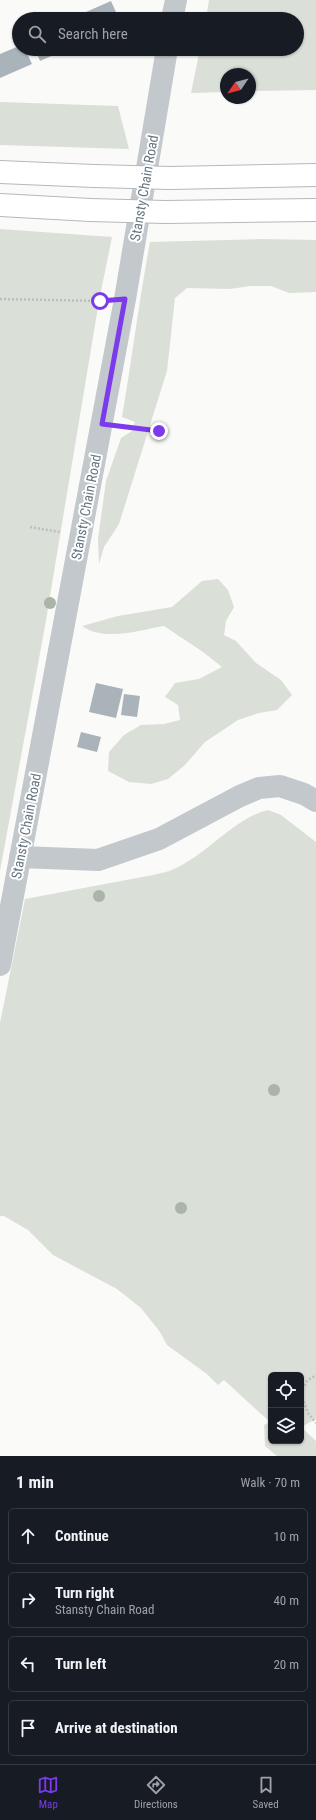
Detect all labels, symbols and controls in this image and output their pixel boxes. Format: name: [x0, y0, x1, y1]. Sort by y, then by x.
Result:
search box: [12, 12, 304, 56]
icon: search: [26, 23, 48, 45]
text: Search here: [58, 25, 128, 43]
north arrow: [220, 68, 256, 104]
street label: Stansty Chain Road: [127, 134, 161, 242]
route start: [91, 292, 109, 310]
route end: [150, 422, 168, 440]
street label: Stansty Chain Road: [68, 453, 104, 561]
street label: Stansty Chain Road: [8, 772, 44, 880]
map controls: [268, 1372, 304, 1444]
button: locate: [268, 1372, 304, 1408]
button: layers: [268, 1408, 304, 1444]
text: 1 min: [16, 1472, 54, 1492]
text: Walk · 70 m: [240, 1475, 300, 1490]
icon: ahead: [17, 1525, 39, 1547]
text: Continue: [55, 1527, 109, 1545]
text: 10 m: [273, 1529, 299, 1544]
text: Turn right: [55, 1584, 114, 1602]
icon: right: [17, 1589, 39, 1611]
text: 40 m: [273, 1593, 299, 1608]
text: Stansty Chain Road: [55, 1602, 155, 1617]
icon: left: [17, 1653, 39, 1675]
text: Turn left: [55, 1655, 106, 1673]
text: 20 m: [273, 1657, 299, 1672]
icon: arrive: [17, 1717, 39, 1739]
text: Arrive at destination: [55, 1719, 178, 1737]
tab: Map: [37, 1774, 59, 1811]
tab: Directions: [134, 1774, 178, 1811]
tab: Saved: [253, 1774, 279, 1811]

